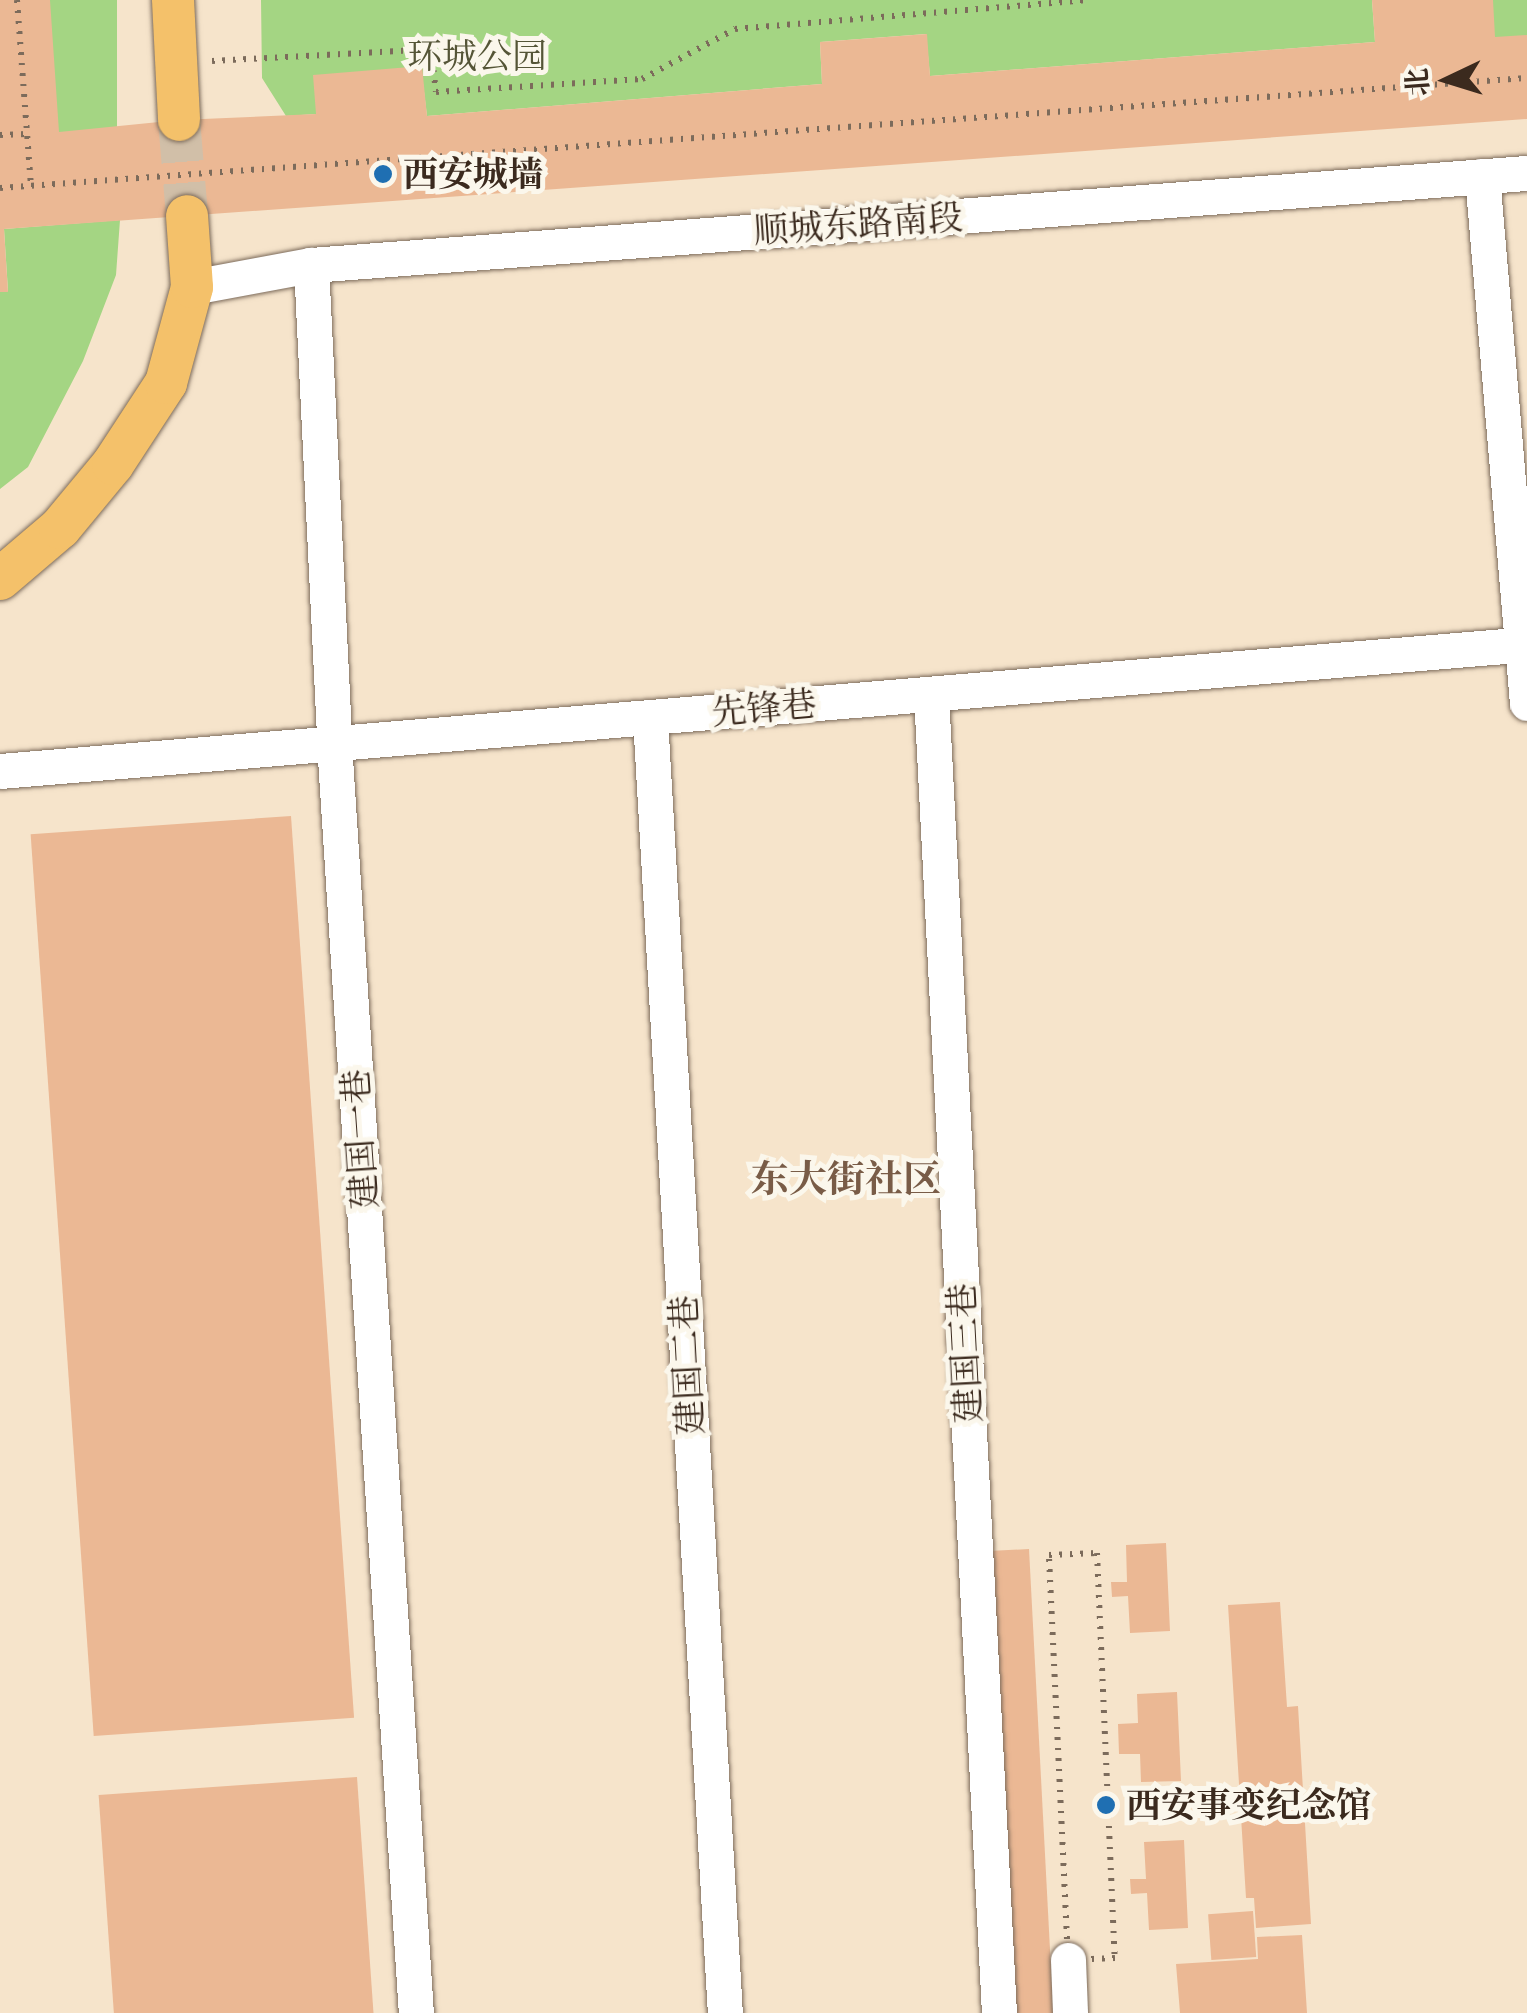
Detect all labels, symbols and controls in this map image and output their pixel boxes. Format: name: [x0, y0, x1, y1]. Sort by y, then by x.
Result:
north arrow: [1397, 30, 1497, 130]
park label: 环城公园: [407, 35, 547, 77]
text: 北: [1395, 67, 1438, 98]
place label: 西安城墙: [403, 153, 543, 195]
marker: 西安城墙: [372, 163, 394, 185]
street label: 顺城东路南段: [752, 196, 964, 252]
street label: 先锋巷: [710, 683, 818, 733]
street label: 建国一巷: [334, 1068, 386, 1210]
district label: 东大街社区: [751, 1156, 941, 1202]
street label: 建国三巷: [940, 1282, 990, 1424]
street label: 建国二巷: [662, 1294, 712, 1436]
place label: 西安事变纪念馆: [1126, 1784, 1371, 1826]
marker: 西安事变纪念馆: [1095, 1794, 1117, 1816]

